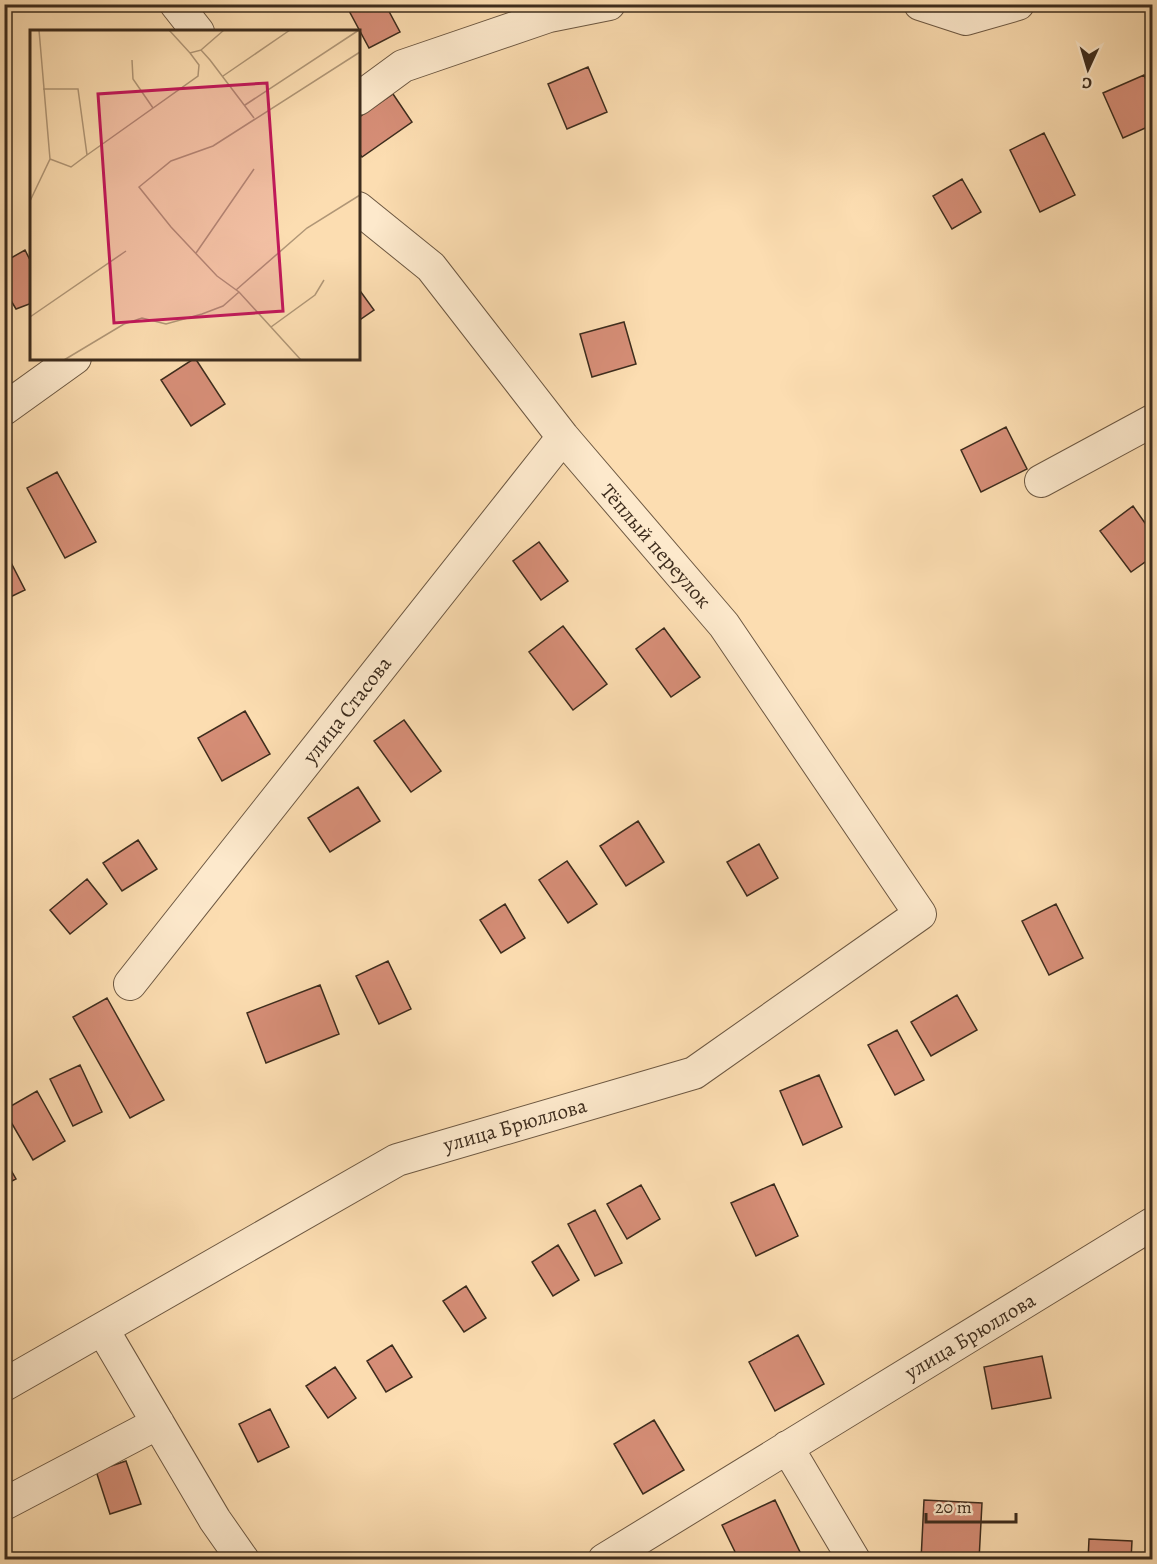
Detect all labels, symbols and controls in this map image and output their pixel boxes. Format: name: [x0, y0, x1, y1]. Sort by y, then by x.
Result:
inset map: [30, 30, 360, 360]
north arrow: [1058, 39, 1118, 99]
text: С: [1081, 72, 1093, 94]
street label: Тёплый переулок: [594, 478, 718, 614]
street label: улица Стасова: [296, 650, 398, 770]
street label: улица Брюллова: [439, 1091, 590, 1159]
street label: улица Брюллова: [899, 1286, 1041, 1387]
scale bar: [926, 1486, 1016, 1524]
text: 20 m: [935, 1495, 972, 1519]

